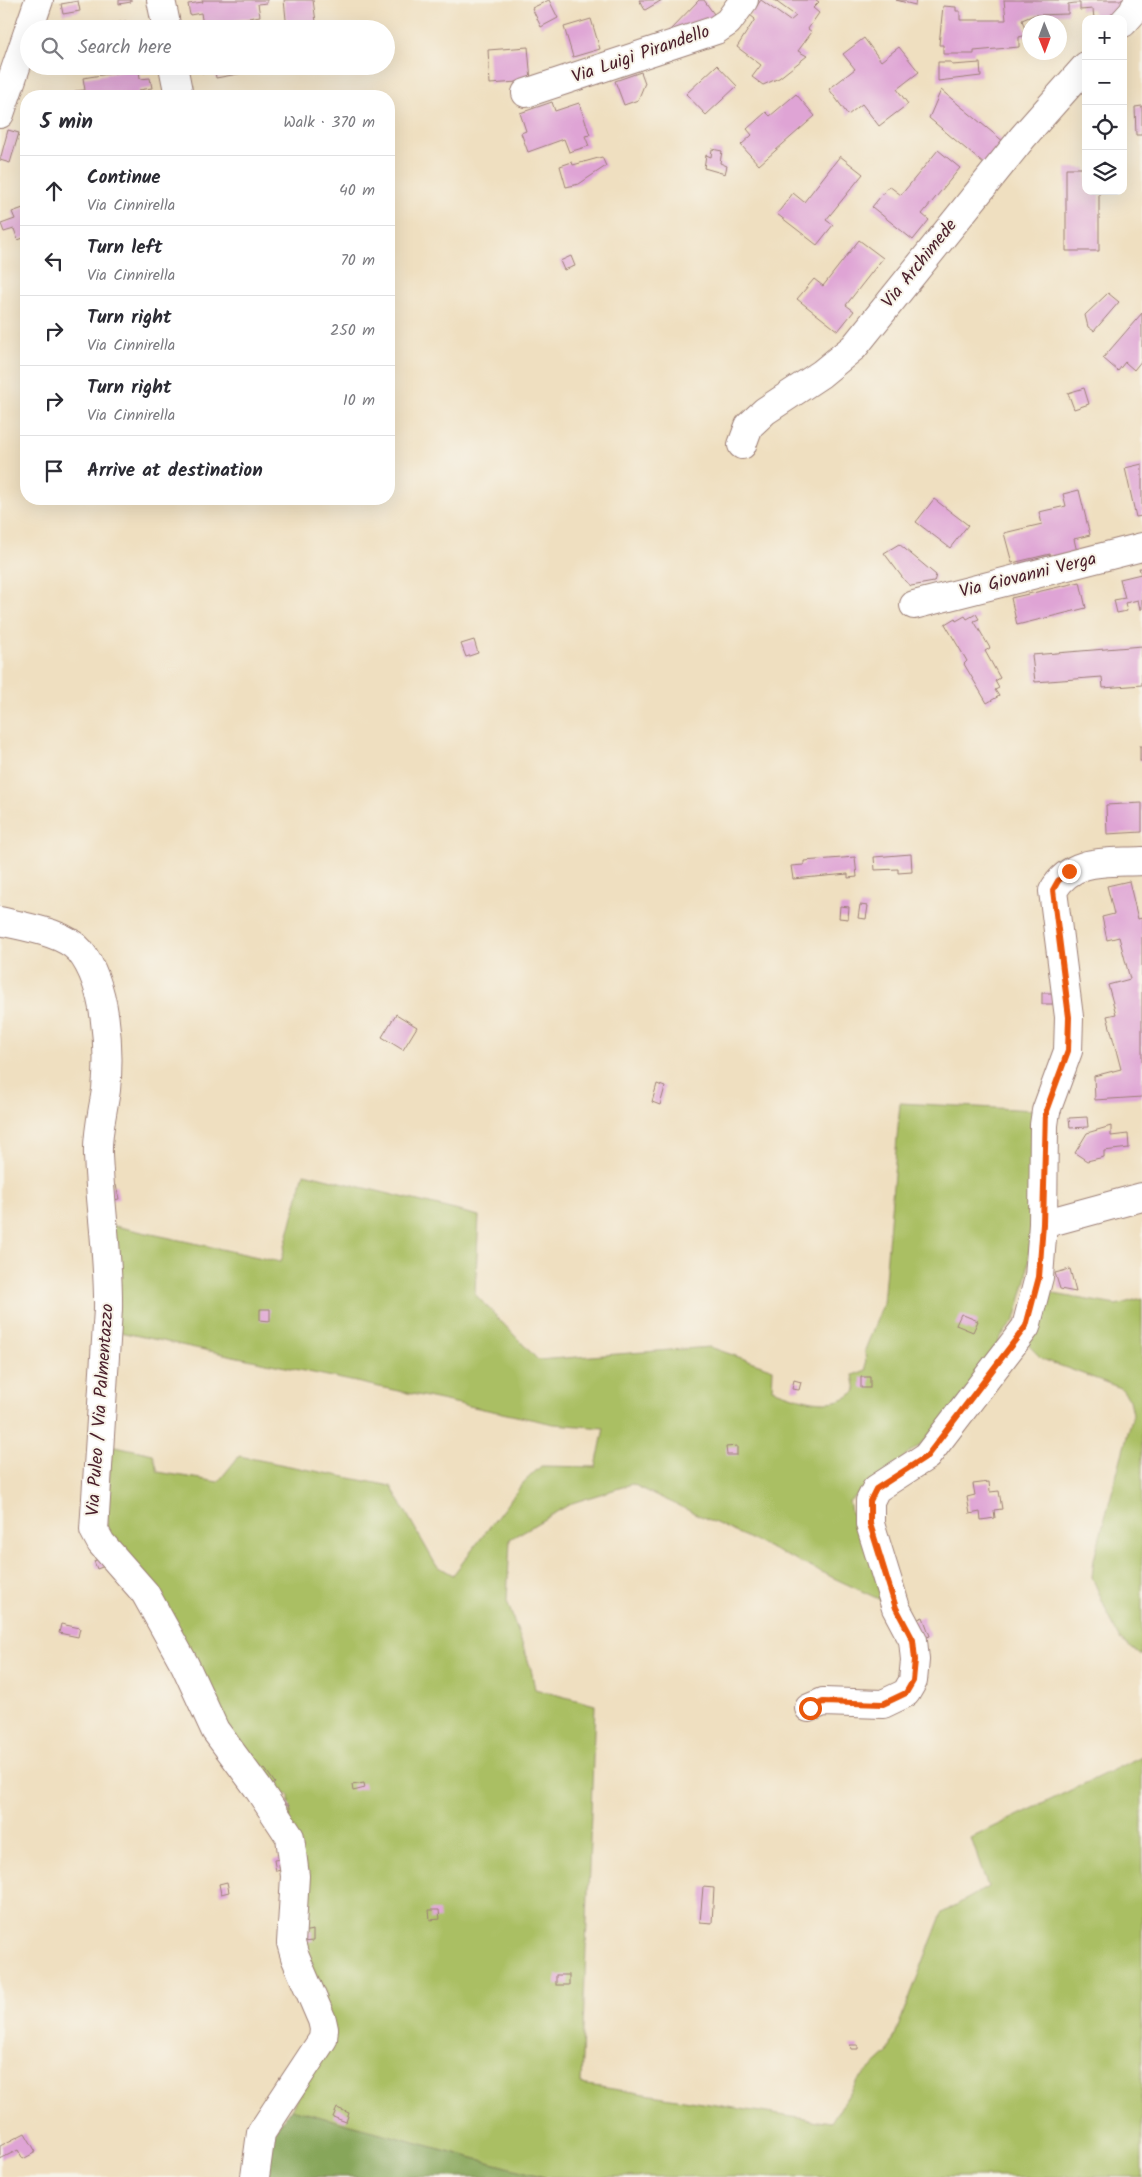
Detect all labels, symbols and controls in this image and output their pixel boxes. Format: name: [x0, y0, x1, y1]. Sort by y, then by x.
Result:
north arrow: [1022, 15, 1067, 60]
map controls: [1082, 15, 1127, 195]
button: +: [1082, 15, 1127, 60]
street label: Via Luigi Pirandello: [568, 18, 714, 92]
search box: [20, 20, 395, 75]
text: Search here: [78, 33, 172, 63]
icon: search: [38, 34, 66, 62]
button: −: [1082, 60, 1127, 105]
button: locate: [1082, 105, 1127, 150]
text: 5 min: [40, 106, 93, 139]
text: Walk · 370 m: [283, 110, 375, 135]
button: layers: [1082, 150, 1127, 195]
text: Continue: [87, 163, 160, 193]
icon: ahead: [40, 177, 68, 205]
text: 40 m: [339, 178, 375, 203]
text: Via Cinnirella: [87, 193, 175, 218]
street label: Via Archimede: [875, 213, 965, 315]
text: Turn left: [87, 233, 162, 263]
icon: left: [40, 247, 68, 275]
text: 70 m: [340, 248, 375, 273]
text: Via Cinnirella: [87, 263, 175, 288]
text: Turn right: [87, 303, 172, 333]
icon: right: [40, 317, 68, 345]
text: 250 m: [330, 318, 375, 343]
text: Via Cinnirella: [87, 333, 175, 358]
text: Turn right: [87, 373, 172, 403]
icon: right: [40, 387, 68, 415]
text: 10 m: [343, 388, 375, 413]
text: Via Cinnirella: [87, 403, 175, 428]
text: Arrive at destination: [87, 456, 263, 486]
icon: arrive: [40, 457, 68, 485]
street label: Via Giovanni Verga: [956, 545, 1100, 607]
route end: [1058, 860, 1081, 883]
street label: Via Puleo / Via Palmentazzo: [79, 1303, 123, 1517]
route start: [799, 1697, 822, 1720]

